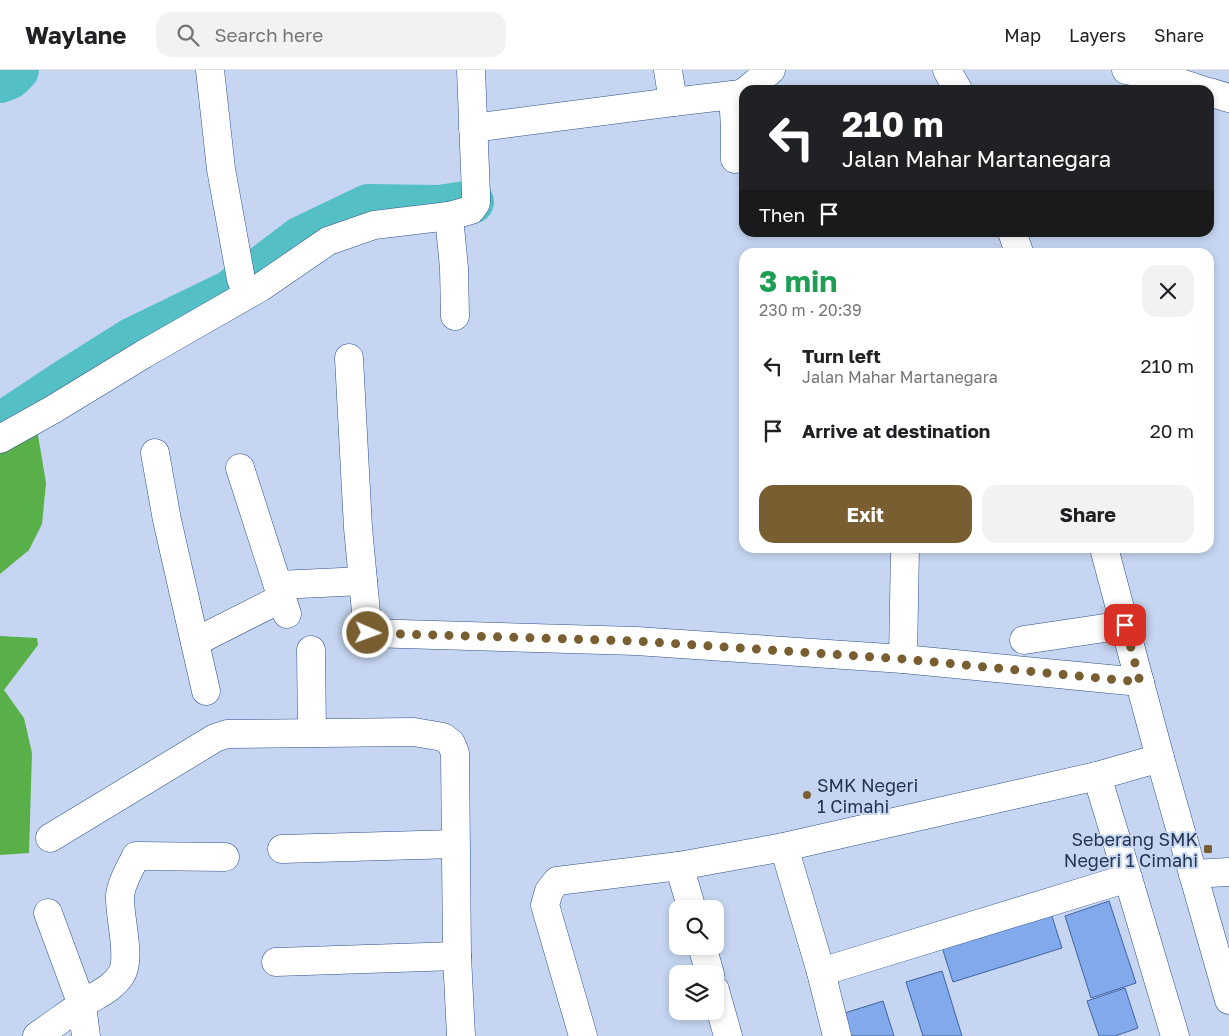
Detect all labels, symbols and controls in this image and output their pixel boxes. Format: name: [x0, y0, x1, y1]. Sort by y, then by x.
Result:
search box: [156, 12, 506, 57]
text: Waylane: [25, 20, 126, 49]
icon: search: [174, 21, 202, 49]
text: Search here: [214, 23, 323, 46]
text: Map: [1004, 24, 1041, 46]
text: Layers: [1069, 24, 1126, 46]
text: Share: [1154, 24, 1204, 46]
text: 210 m: [842, 103, 944, 145]
icon: left: [759, 105, 824, 170]
text: Jalan Mahar Martanegara: [842, 145, 1111, 172]
icon: arrive: [815, 200, 843, 228]
text: Then: [759, 203, 805, 226]
text: 3 min: [759, 263, 837, 299]
button: close: [1142, 265, 1194, 317]
text: 230 m · 20:39: [759, 300, 862, 320]
text: Turn left: [802, 344, 881, 367]
icon: left: [759, 352, 787, 380]
text: 210 m: [1140, 354, 1194, 377]
text: Jalan Mahar Martanegara: [802, 367, 998, 387]
icon: arrive: [759, 417, 787, 445]
text: Arrive at destination: [802, 419, 990, 442]
text: 20 m: [1150, 419, 1194, 442]
button: Exit: [759, 485, 972, 543]
button: Share: [982, 485, 1194, 543]
pin: [1104, 604, 1146, 646]
position arrow: [341, 606, 393, 658]
icon: arrive: [1111, 611, 1139, 639]
place label: SMK Negeri 1 Cimahi: [817, 774, 918, 817]
marker: SMK Negeri 1 Cimahi: [801, 789, 813, 801]
place label: Seberang SMK Negeri 1 Cimahi: [1064, 828, 1198, 871]
marker: Seberang SMK Negeri 1 Cimahi: [1202, 843, 1214, 855]
map controls: [669, 900, 724, 1020]
button: search: [669, 900, 724, 955]
button: layers: [669, 965, 724, 1020]

